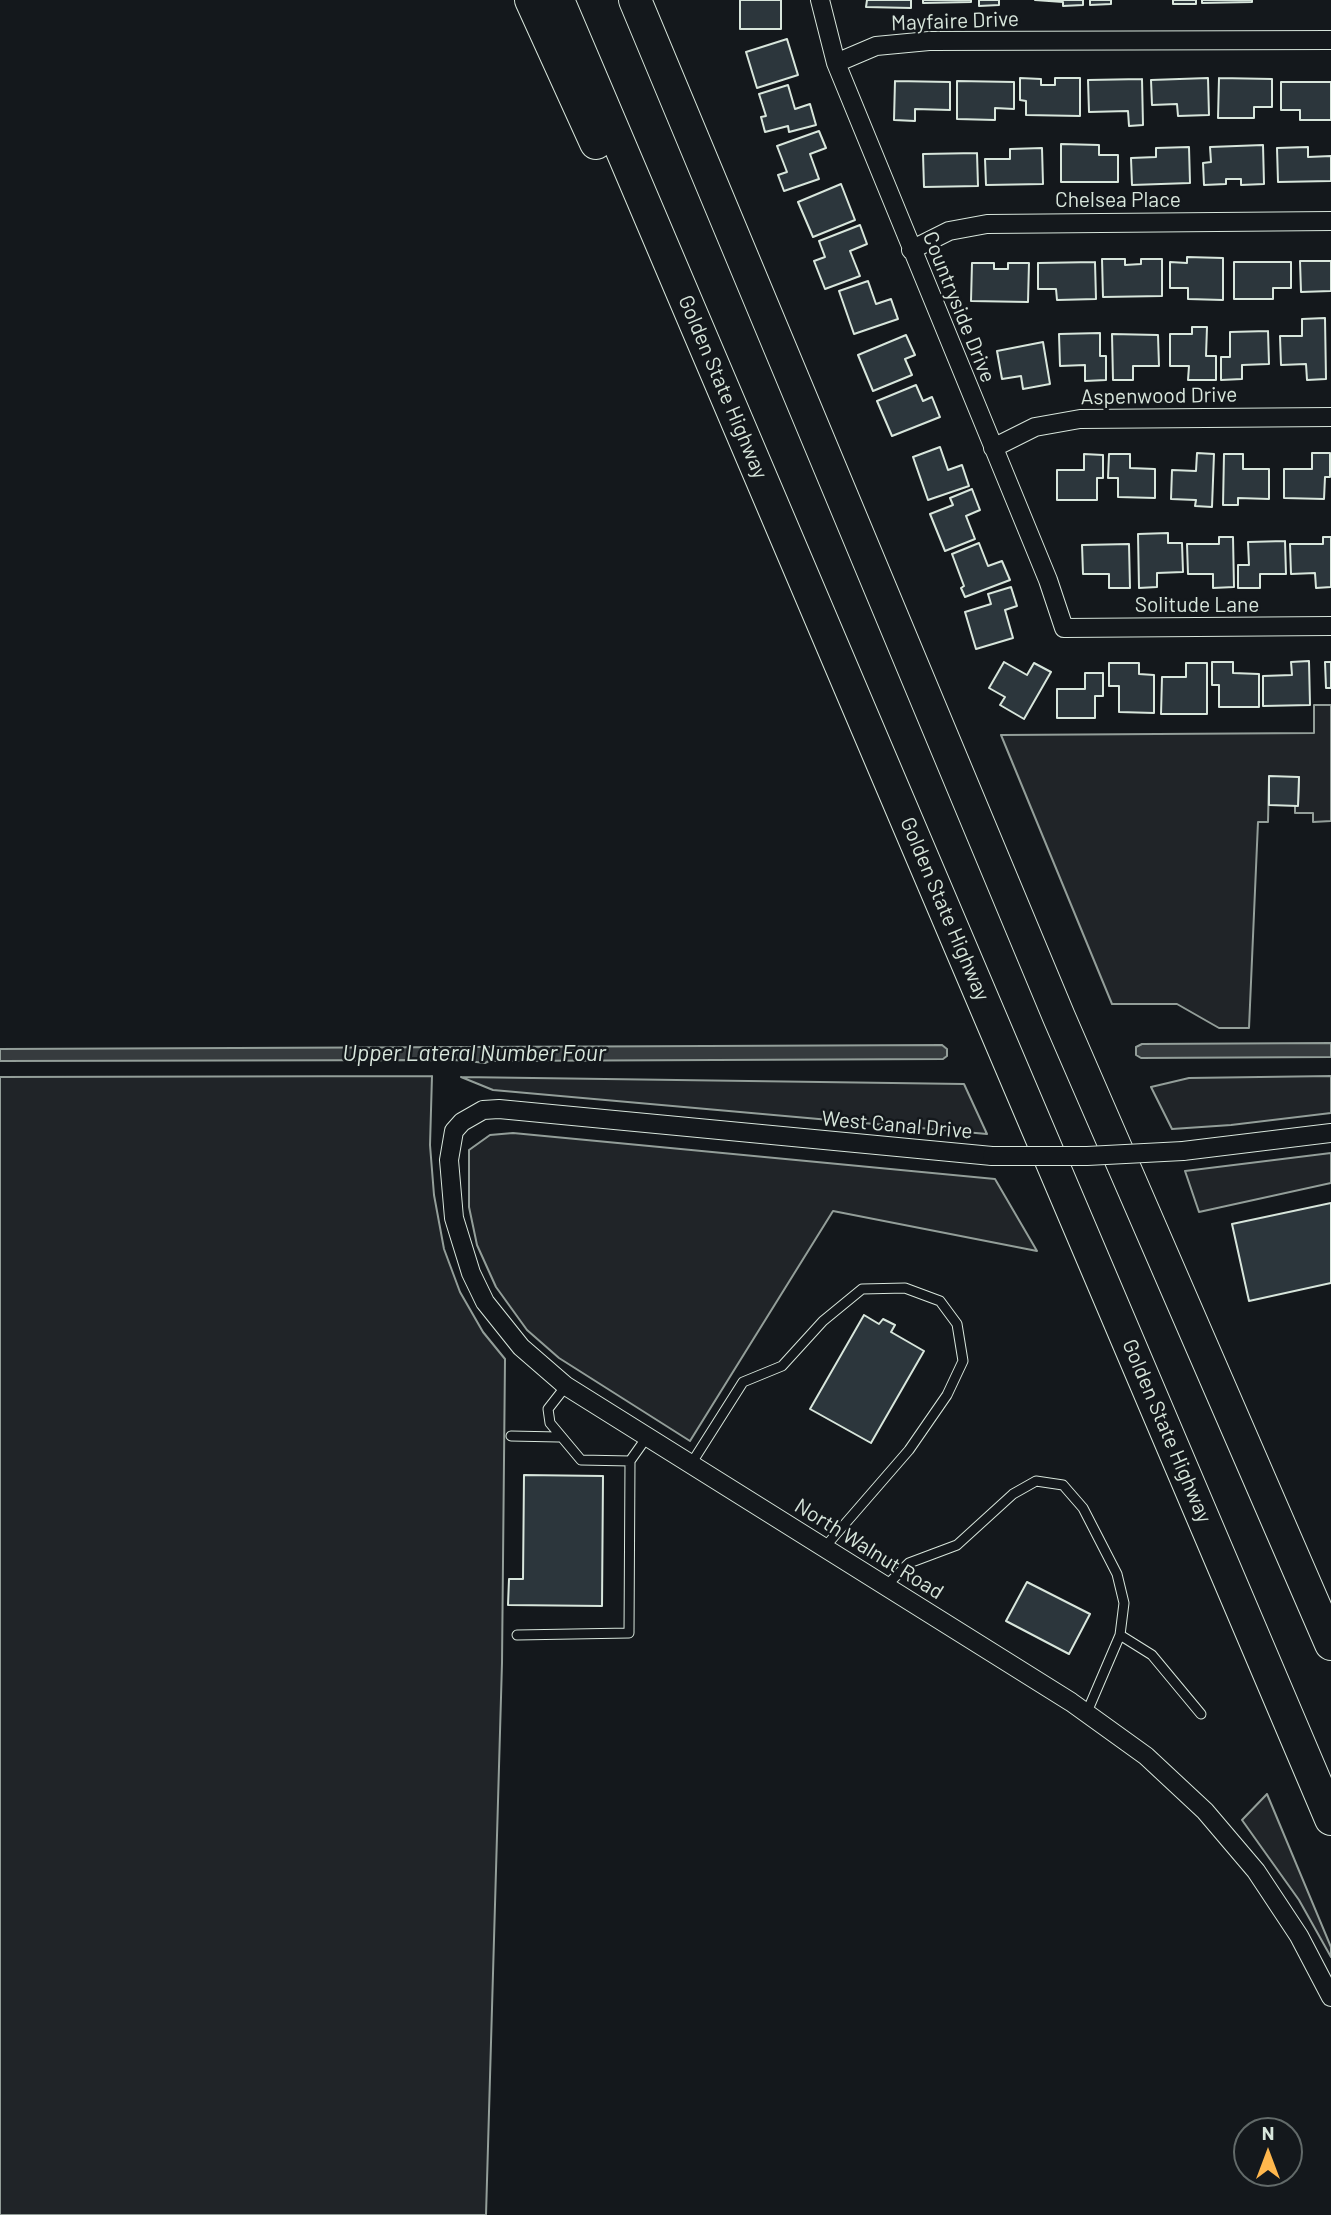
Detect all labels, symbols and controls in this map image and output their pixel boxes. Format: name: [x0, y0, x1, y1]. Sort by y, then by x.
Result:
street label: Mayfaire Drive: [890, 6, 1020, 36]
street label: Chelsea Place: [1055, 187, 1181, 213]
street label: Countryside Drive: [917, 228, 1001, 386]
street label: Golden State Highway: [673, 291, 773, 483]
street label: Aspenwood Drive: [1080, 382, 1238, 410]
street label: Solitude Lane: [1135, 592, 1259, 618]
street label: Golden State Highway: [895, 813, 995, 1005]
water label: Upper Lateral Number Four: [342, 1039, 606, 1067]
street label: West Canal Drive: [820, 1106, 974, 1144]
street label: Golden State Highway: [1117, 1335, 1217, 1527]
street label: North Walnut Road: [790, 1493, 948, 1605]
north arrow: [1233, 2117, 1303, 2187]
text: N: [1262, 2121, 1274, 2144]

